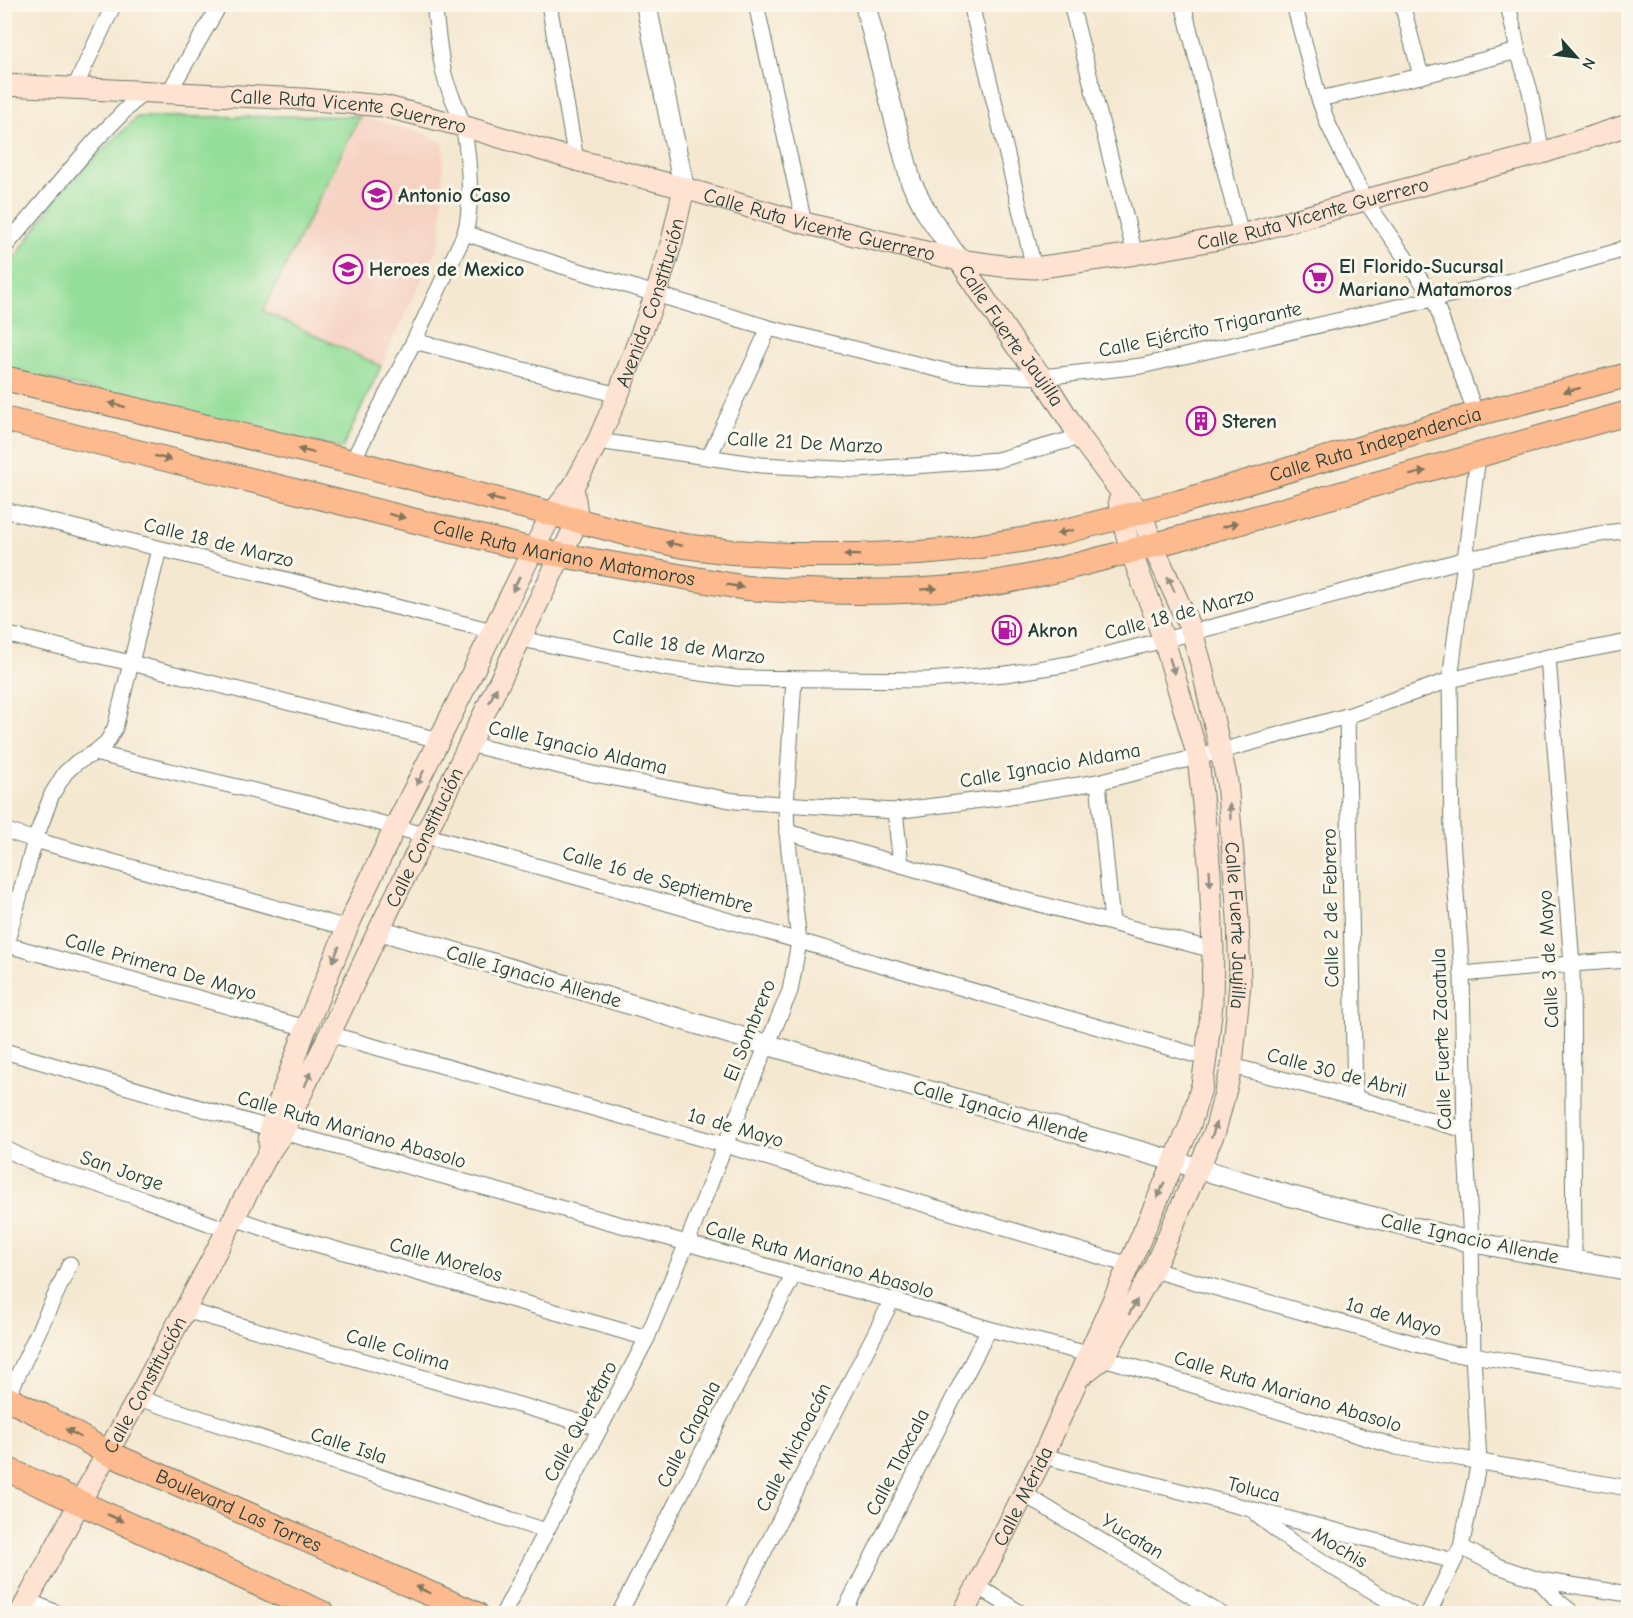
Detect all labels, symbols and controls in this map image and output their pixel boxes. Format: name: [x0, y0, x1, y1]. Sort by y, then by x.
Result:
north arrow: [1546, 27, 1606, 87]
text: N: [1578, 55, 1599, 72]
street label: Calle Ruta Vicente Guerrero: [230, 85, 469, 138]
street label: Calle Ruta Vicente Guerrero: [1195, 173, 1431, 255]
school or university icon: Antonio Caso: [361, 179, 393, 211]
street label: Calle Ruta Vicente Guerrero: [701, 183, 938, 266]
place label: Antonio Caso: [398, 184, 511, 207]
street label: Avenida Constitución: [611, 216, 689, 391]
school or university icon: Heroes de Mexico: [332, 253, 364, 285]
place label: El Florido-Sucursal Mariano Matamoros: [1339, 255, 1512, 301]
place label: Heroes de Mexico: [369, 258, 524, 281]
street label: Calle Fuerte Jaujilla: [954, 261, 1069, 411]
supermarket icon: El Florido-Sucursal Mariano Matamoros: [1302, 262, 1334, 294]
street label: Calle Ejército Trigarante: [1097, 297, 1304, 362]
one-way arrow: [1563, 385, 1581, 395]
one-way arrow: [107, 399, 126, 409]
street label: Calle Ruta Independencia: [1267, 402, 1484, 487]
building icon: Steren: [1185, 405, 1217, 437]
place label: Steren: [1222, 410, 1277, 433]
street label: Calle 21 De Marzo: [726, 427, 884, 458]
one-way arrow: [297, 445, 315, 455]
one-way arrow: [154, 454, 172, 464]
one-way arrow: [1409, 468, 1427, 477]
one-way arrow: [486, 493, 504, 503]
one-way arrow: [388, 512, 406, 522]
street label: Calle 18 de Marzo: [141, 513, 296, 572]
street label: Calle Ruta Mariano Matamoros: [431, 515, 697, 591]
one-way arrow: [1220, 519, 1239, 529]
one-way arrow: [1056, 527, 1074, 537]
one-way arrow: [665, 538, 684, 548]
one-way arrow: [842, 550, 861, 560]
one-way arrow: [511, 576, 520, 593]
one-way arrow: [1166, 576, 1175, 593]
one-way arrow: [725, 582, 744, 591]
street label: Calle 18 de Marzo: [1102, 582, 1257, 645]
one-way arrow: [920, 585, 939, 594]
fuel station icon: Akron: [991, 614, 1023, 646]
place label: Akron: [1028, 619, 1078, 642]
street label: Calle 18 de Marzo: [611, 624, 767, 669]
one-way arrow: [1168, 657, 1177, 675]
one-way arrow: [488, 687, 497, 704]
street label: Calle Ignacio Aldama: [486, 716, 670, 779]
street label: Calle Ignacio Aldama: [958, 738, 1142, 793]
street label: Calle Constitución: [381, 764, 468, 911]
one-way arrow: [415, 770, 425, 787]
one-way arrow: [1225, 803, 1235, 822]
street label: Calle 2 de Febrero: [1318, 828, 1343, 988]
street label: Calle 16 de Septiembre: [560, 841, 756, 918]
street label: Calle Fuerte Jaujilla: [1220, 841, 1251, 1010]
one-way arrow: [1206, 868, 1215, 887]
street label: Calle 3 de Mayo: [1533, 889, 1564, 1029]
street label: Calle Primera De Mayo: [62, 928, 259, 1005]
street label: Calle Ignacio Allende: [444, 940, 624, 1013]
one-way arrow: [331, 945, 340, 963]
street label: Calle Fuerte Zacatula: [1427, 948, 1456, 1130]
street label: El Sombrero: [719, 976, 780, 1084]
street label: Calle 30 de Abril: [1265, 1043, 1409, 1102]
one-way arrow: [303, 1071, 312, 1088]
street label: Calle Ignacio Allende: [911, 1075, 1091, 1148]
street label: Calle Ruta Mariano Abasolo: [235, 1086, 469, 1173]
street label: 1a de Mayo: [685, 1103, 786, 1152]
one-way arrow: [1210, 1121, 1220, 1139]
street label: San Jorge: [77, 1145, 167, 1195]
one-way arrow: [1156, 1182, 1166, 1200]
street label: Calle Ignacio Allende: [1379, 1208, 1561, 1269]
street label: Calle Ruta Mariano Abasolo: [703, 1216, 937, 1303]
street label: Calle Morelos: [387, 1232, 505, 1287]
street label: 1a de Mayo: [1343, 1292, 1444, 1341]
one-way arrow: [1128, 1298, 1138, 1315]
street label: Calle Constitución: [99, 1312, 191, 1457]
street label: Calle Colima: [343, 1324, 452, 1375]
street label: Calle Ruta Mariano Abasolo: [1171, 1346, 1405, 1437]
street label: Calle Querétaro: [539, 1357, 622, 1486]
street label: Calle Chapala: [652, 1377, 725, 1492]
street label: Calle Michoacán: [751, 1379, 836, 1516]
street label: Calle Tlaxcala: [861, 1405, 934, 1520]
street label: Calle Isla: [308, 1422, 390, 1469]
one-way arrow: [64, 1428, 81, 1438]
street label: Calle Mérida: [988, 1443, 1058, 1550]
street label: Boulevard Las Torres: [152, 1464, 325, 1557]
street label: Toluca: [1225, 1472, 1283, 1507]
street label: Yucatan: [1097, 1509, 1168, 1564]
one-way arrow: [107, 1513, 124, 1522]
street label: Mochis: [1308, 1522, 1372, 1573]
one-way arrow: [413, 1585, 431, 1595]

